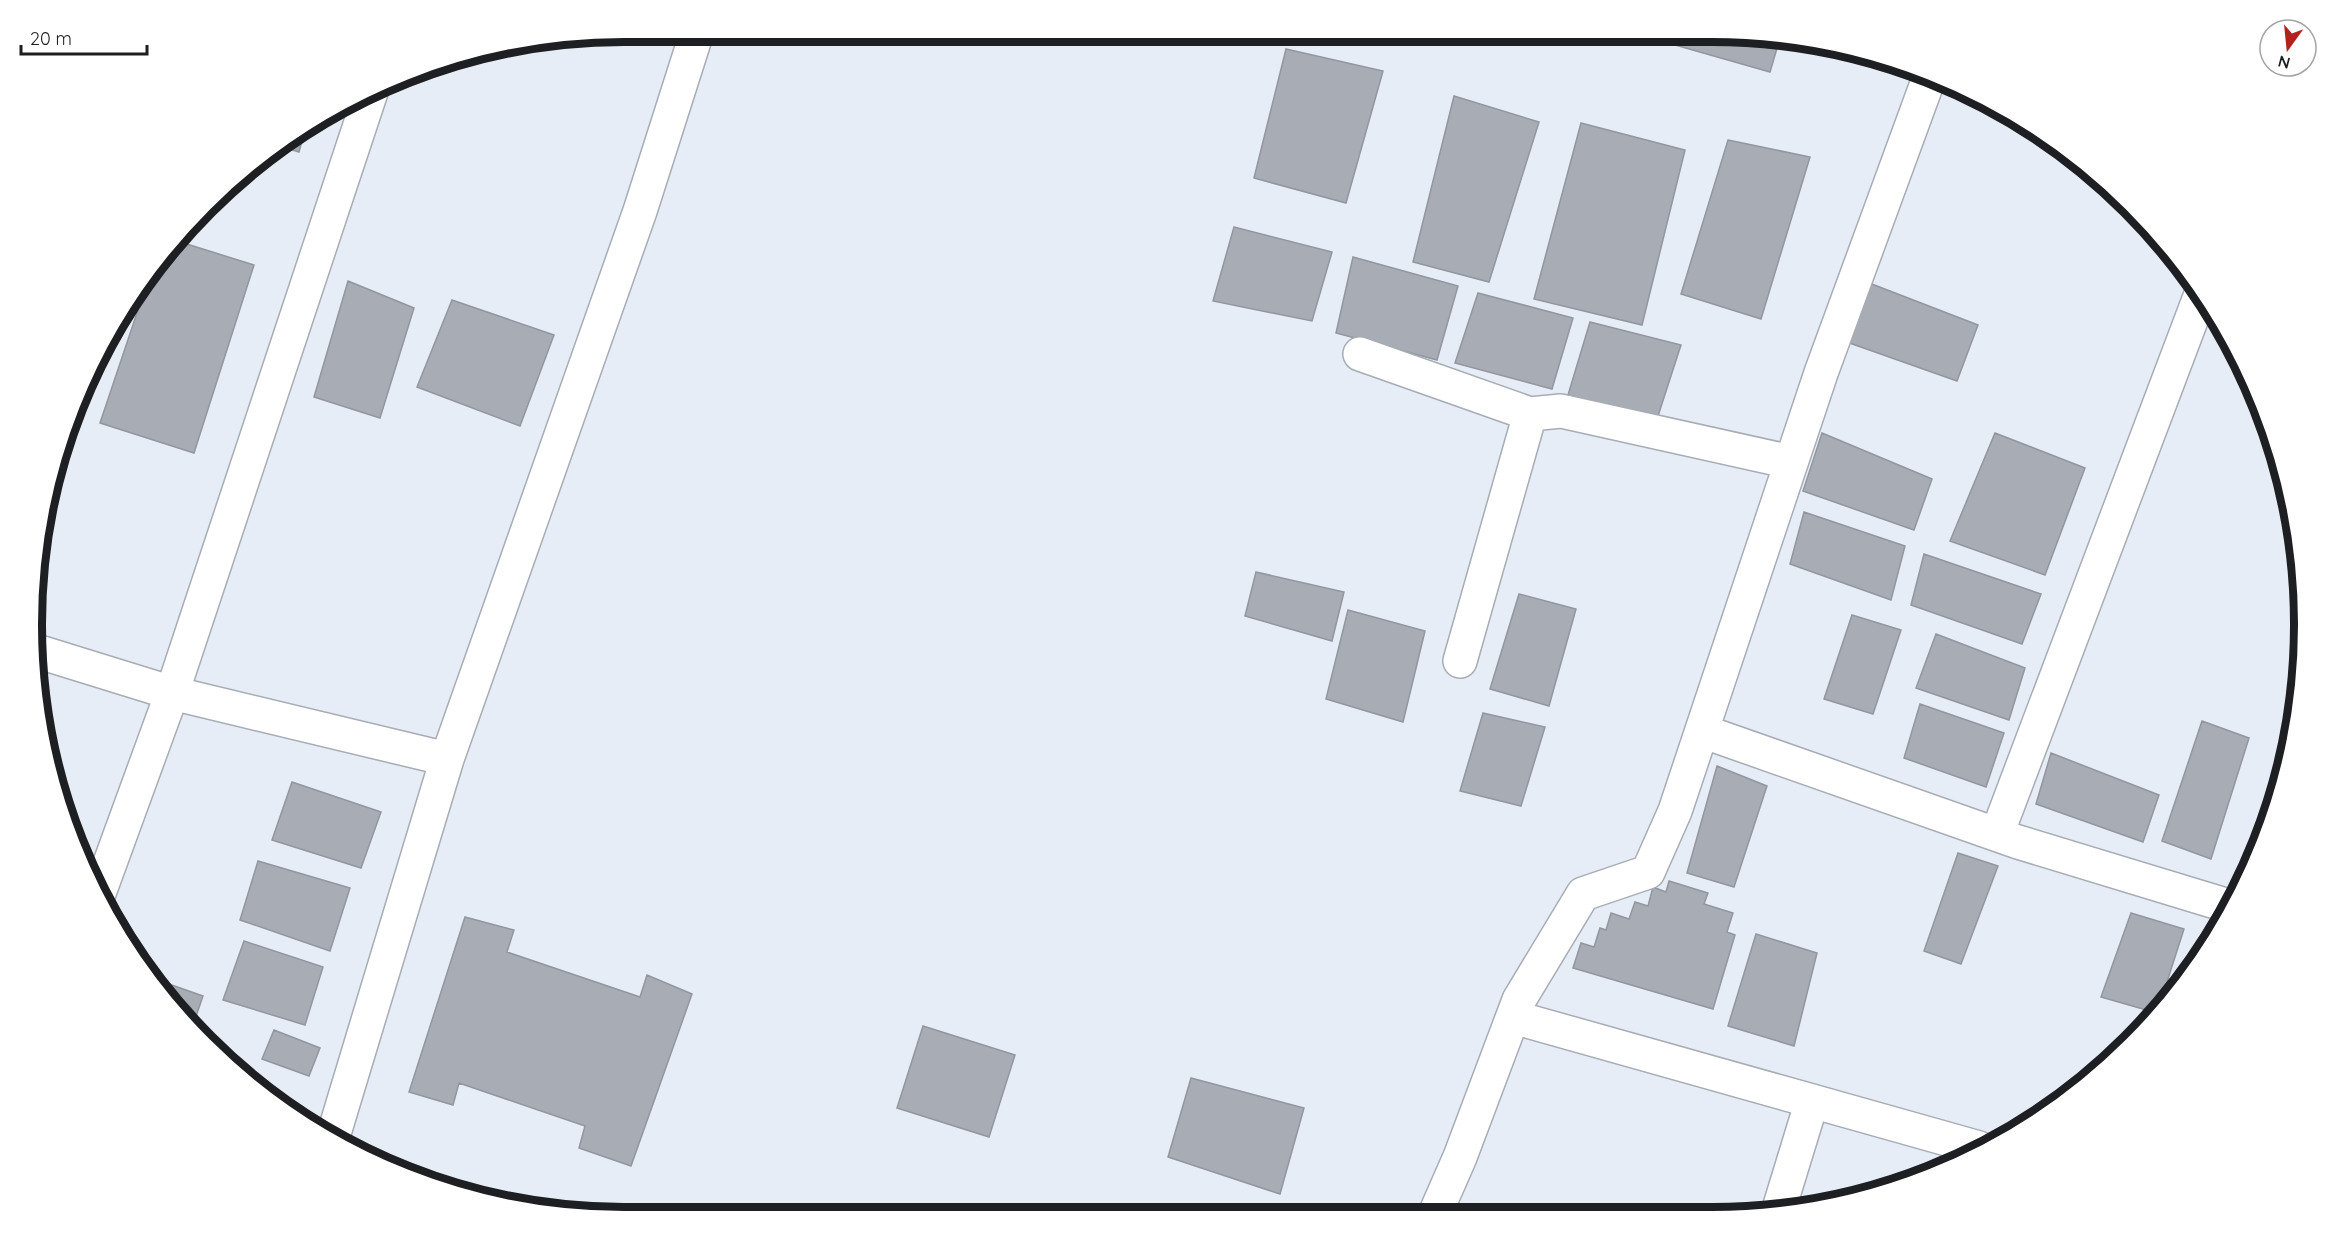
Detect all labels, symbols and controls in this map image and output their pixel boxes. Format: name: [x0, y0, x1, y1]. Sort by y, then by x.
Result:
scale bar: [21, 18, 147, 56]
north arrow: [2258, 18, 2318, 78]
text: 20 m: [30, 27, 72, 50]
text: N: [2276, 51, 2292, 74]

